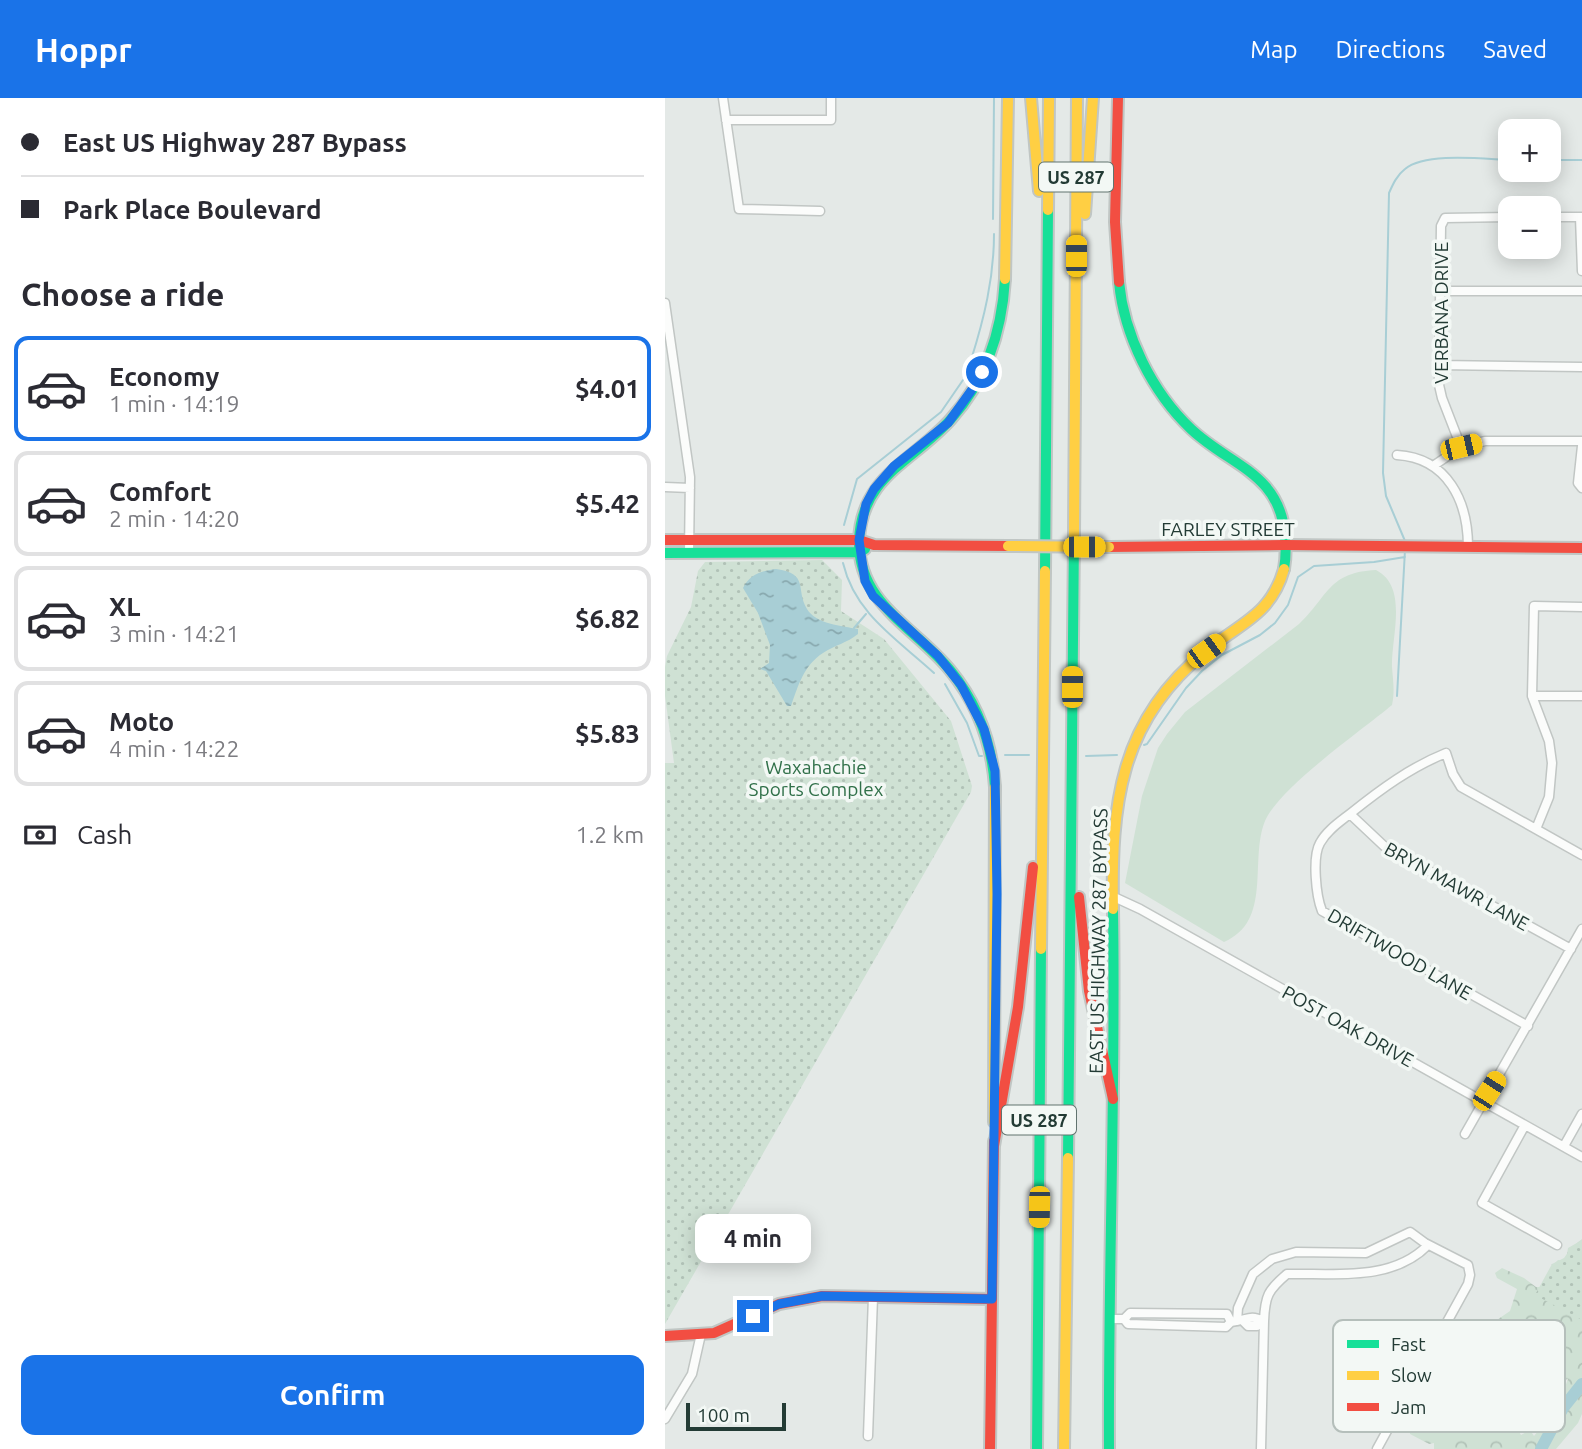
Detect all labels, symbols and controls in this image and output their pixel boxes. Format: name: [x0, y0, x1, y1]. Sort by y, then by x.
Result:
text: Hoppr: [35, 31, 132, 68]
text: Map: [1250, 36, 1297, 63]
text: Directions: [1335, 36, 1445, 63]
text: Saved: [1483, 36, 1547, 63]
map controls: [1498, 119, 1561, 259]
button: +: [1498, 119, 1561, 182]
text: East US Highway 287 Bypass: [63, 128, 407, 157]
road number: US 287: [1039, 162, 1113, 192]
text: Park Place Boulevard: [63, 195, 322, 224]
button: −: [1498, 196, 1561, 259]
car: [1066, 235, 1087, 277]
street label: VERBANA DRIVE: [1430, 242, 1452, 384]
text: Choose a ride: [21, 276, 224, 312]
route start: [966, 356, 998, 388]
icon: car: [25, 357, 88, 420]
text: Economy: [109, 362, 219, 391]
text: $4.01: [575, 374, 640, 403]
text: 1 min · 14:19: [109, 391, 240, 416]
car: [1439, 432, 1484, 462]
icon: car: [25, 472, 88, 535]
text: Comfort: [109, 477, 212, 506]
text: $5.42: [575, 489, 640, 518]
text: 2 min · 14:20: [109, 506, 240, 531]
street label: FARLEY STREET: [1161, 518, 1295, 540]
car: [1064, 537, 1106, 558]
icon: car: [25, 587, 88, 650]
text: XL: [109, 592, 140, 621]
text: $6.82: [575, 604, 640, 633]
text: 3 min · 14:21: [109, 621, 240, 646]
car: [1183, 630, 1230, 672]
car: [1062, 666, 1083, 708]
icon: car: [25, 702, 88, 765]
text: Moto: [109, 707, 174, 736]
text: $5.83: [575, 719, 640, 748]
text: 4 min · 14:22: [109, 736, 240, 761]
park label: Waxahachie Sports Complex: [749, 756, 884, 800]
street label: EAST US HIGHWAY 287 BYPASS: [1085, 808, 1111, 1074]
icon: cash: [21, 816, 59, 854]
text: Cash: [77, 820, 132, 849]
text: 1.2 km: [576, 822, 644, 847]
street label: BRYN MAWR LANE: [1381, 837, 1533, 935]
street label: DRIFTWOOD LANE: [1324, 904, 1476, 1004]
street label: POST OAK DRIVE: [1279, 981, 1417, 1071]
car: [1469, 1068, 1510, 1114]
road number: US 287: [1002, 1105, 1076, 1134]
car: [1029, 1186, 1050, 1228]
callout: 4 min: [695, 1214, 811, 1264]
text: 4 min: [724, 1226, 782, 1251]
route end: [737, 1300, 769, 1332]
legend: [1333, 1320, 1565, 1432]
text: Fast: [1391, 1333, 1426, 1355]
button: Confirm: [21, 1355, 644, 1435]
text: Slow: [1391, 1364, 1432, 1386]
text: Jam: [1391, 1396, 1427, 1418]
scale bar: [686, 1400, 786, 1432]
text: 100 m: [697, 1404, 750, 1426]

